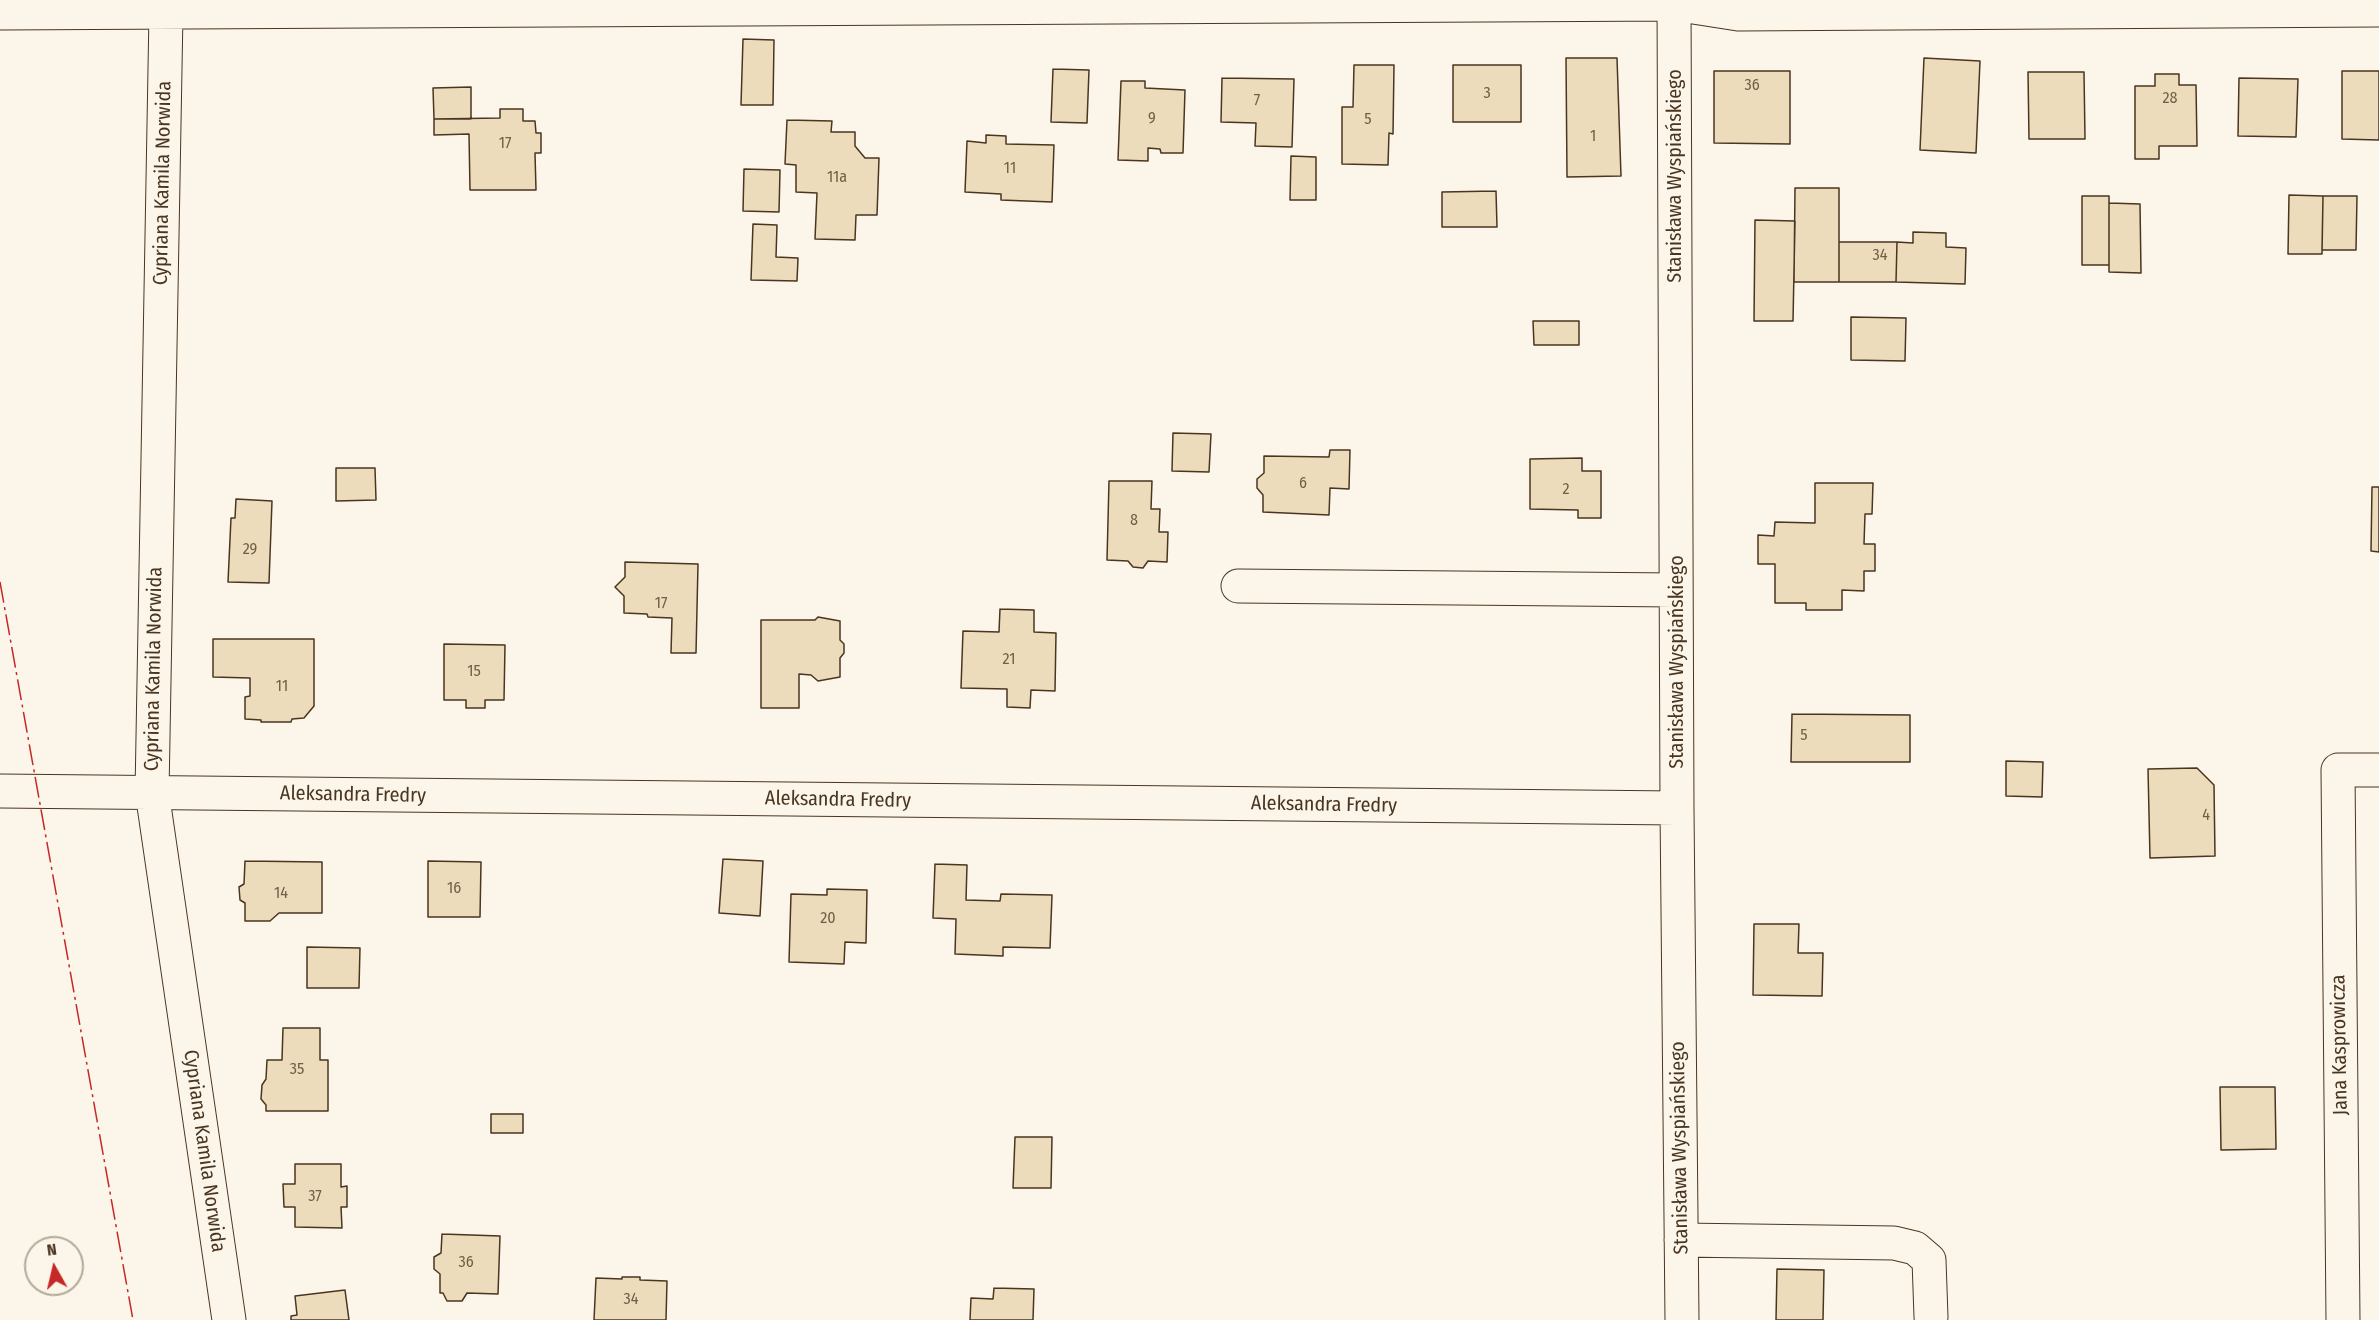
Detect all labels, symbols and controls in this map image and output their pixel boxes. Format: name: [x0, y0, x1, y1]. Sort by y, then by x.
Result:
street label: Stanisława Wyspiańskiego: [1663, 69, 1687, 283]
house number: 36: [1744, 76, 1760, 96]
street label: Cypriana Kamila Norwida: [149, 81, 177, 285]
house number: 3: [1483, 84, 1491, 104]
house number: 28: [2162, 89, 2178, 109]
house number: 7: [1254, 91, 1260, 111]
house number: 9: [1148, 109, 1156, 129]
house number: 5: [1364, 110, 1372, 130]
house number: 1: [1590, 127, 1596, 147]
house number: 17: [499, 134, 511, 154]
house number: 11: [1004, 159, 1016, 179]
house number: 11a: [827, 168, 847, 188]
house number: 34: [1873, 246, 1887, 266]
house number: 6: [1299, 474, 1307, 494]
house number: 2: [1562, 480, 1570, 500]
house number: 8: [1130, 511, 1138, 531]
house number: 29: [243, 540, 257, 560]
street label: Stanisława Wyspiańskiego: [1665, 555, 1689, 769]
street label: Cypriana Kamila Norwida: [140, 567, 168, 771]
house number: 17: [655, 594, 667, 614]
house number: 21: [1003, 650, 1015, 670]
house number: 15: [467, 662, 481, 682]
house number: 11: [276, 677, 288, 697]
house number: 5: [1800, 726, 1808, 746]
street label: Aleksandra Fredry: [280, 782, 426, 808]
street label: Aleksandra Fredry: [765, 787, 911, 813]
street label: Aleksandra Fredry: [1251, 792, 1397, 818]
house number: 4: [2202, 806, 2210, 826]
house number: 16: [447, 879, 461, 899]
house number: 14: [274, 884, 288, 904]
house number: 20: [820, 909, 836, 929]
street label: Jana Kasprowicza: [2327, 974, 2353, 1116]
street label: Stanisława Wyspiańskiego: [1666, 1041, 1694, 1255]
street label: Cypriana Kamila Norwida: [178, 1048, 230, 1254]
house number: 35: [290, 1060, 304, 1080]
house number: 37: [308, 1187, 322, 1207]
north arrow: [24, 1236, 84, 1296]
text: N: [46, 1240, 58, 1260]
house number: 36: [458, 1253, 474, 1273]
house number: 34: [624, 1290, 638, 1310]

